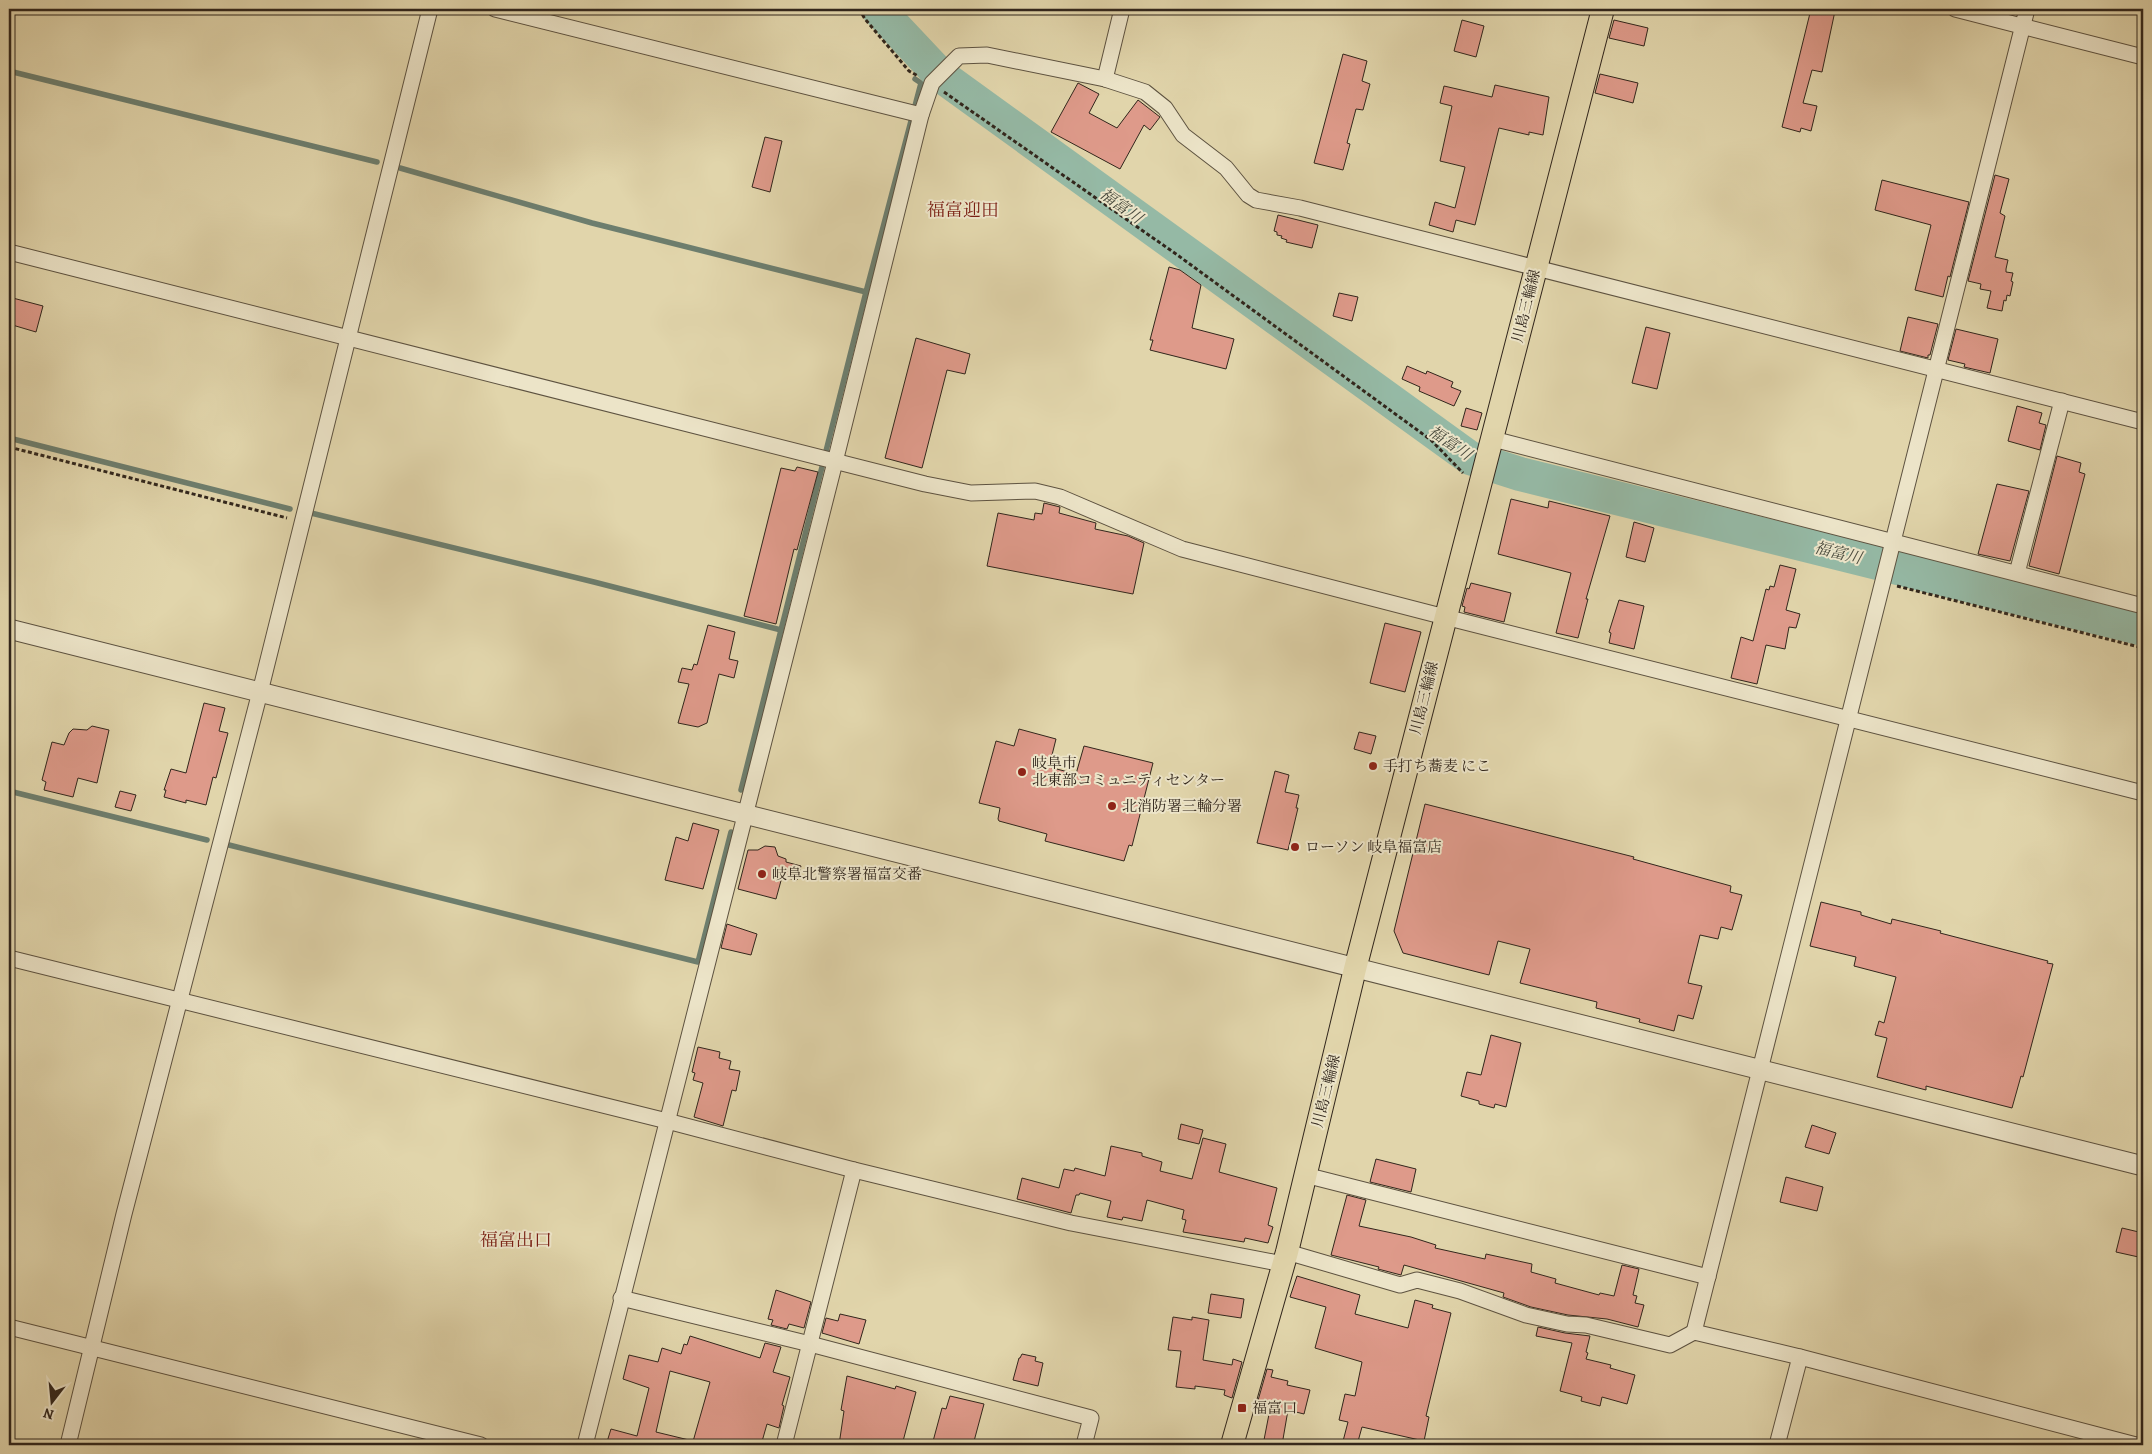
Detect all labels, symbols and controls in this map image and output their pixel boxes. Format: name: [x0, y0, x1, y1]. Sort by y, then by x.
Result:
water label: 福富川: [1095, 183, 1148, 230]
district label: 福富迎田: [927, 198, 999, 222]
street label: 川島三輪線: [1507, 267, 1545, 345]
water label: 福富川: [1424, 420, 1478, 467]
water label: 福富川: [1812, 537, 1866, 570]
street label: 川島三輪線: [1405, 659, 1443, 737]
place label: 岐阜市 北東部コミュニティセンター: [1032, 753, 1225, 790]
place label: 手打ち蕎麦 にこ: [1383, 756, 1491, 776]
marker: 手打ち蕎麦 にこ: [1367, 760, 1379, 772]
marker: 岐阜市 北東部コミュニティセンター: [1016, 766, 1028, 778]
place label: 北消防署三輪分署: [1122, 796, 1242, 816]
marker: 北消防署三輪分署: [1106, 800, 1118, 812]
place label: ローソン 岐阜福富店: [1305, 837, 1442, 857]
marker: ローソン 岐阜福富店: [1289, 841, 1301, 853]
place label: 岐阜北警察署福富交番: [772, 864, 922, 884]
marker: 岐阜北警察署福富交番: [756, 868, 768, 880]
street label: 川島三輪線: [1307, 1052, 1345, 1130]
district label: 福富出口: [480, 1228, 552, 1252]
north arrow: [28, 1376, 78, 1426]
place label: 福富口: [1252, 1398, 1297, 1418]
marker: 福富口: [1236, 1402, 1248, 1414]
text: N: [41, 1403, 56, 1425]

